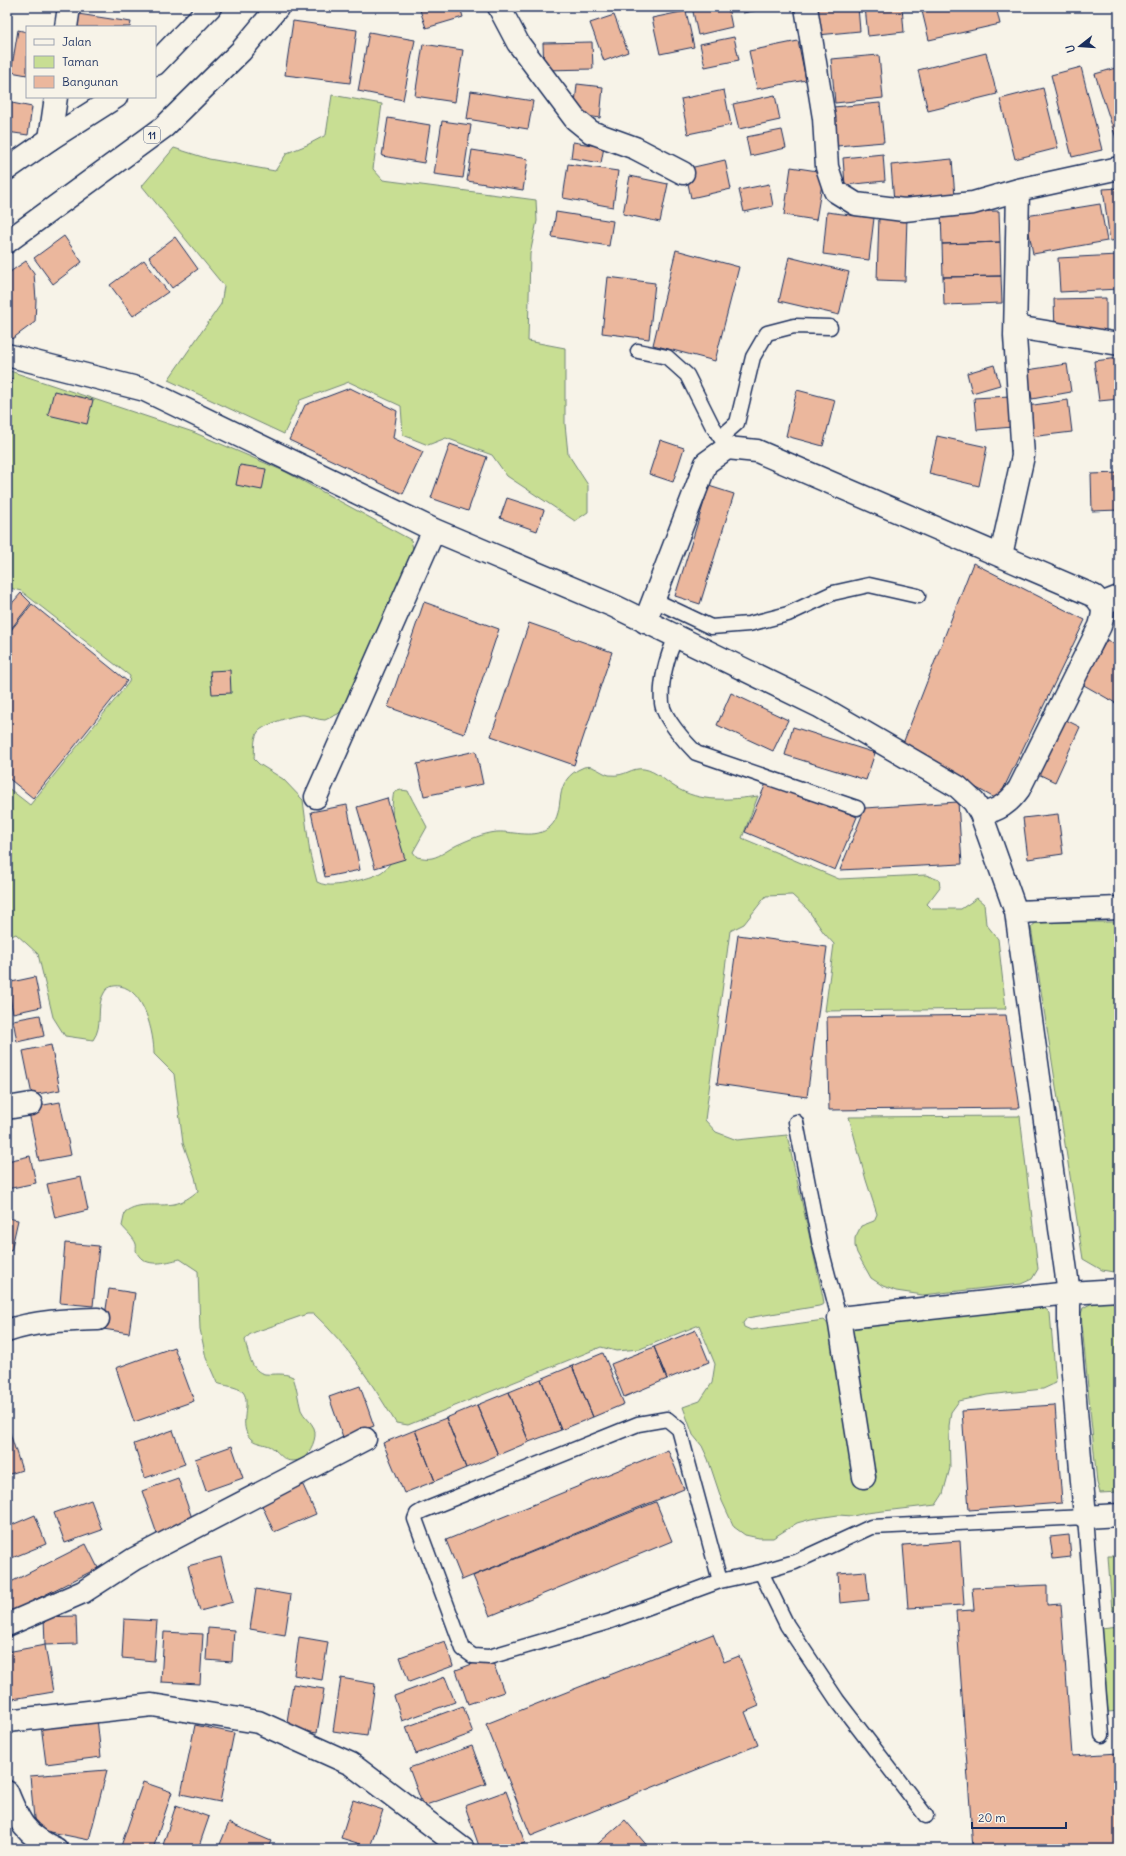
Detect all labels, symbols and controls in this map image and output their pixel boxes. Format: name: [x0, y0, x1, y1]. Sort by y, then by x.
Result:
legend: [26, 26, 156, 98]
north arrow: [1060, 26, 1100, 66]
text: Jalan: [62, 34, 91, 49]
text: U: [1063, 43, 1078, 55]
text: Taman: [62, 54, 99, 69]
text: Bangunan: [62, 74, 118, 89]
road number: 11: [144, 127, 160, 143]
scale bar: [972, 1804, 1066, 1830]
text: 20 m: [978, 1810, 1006, 1825]

